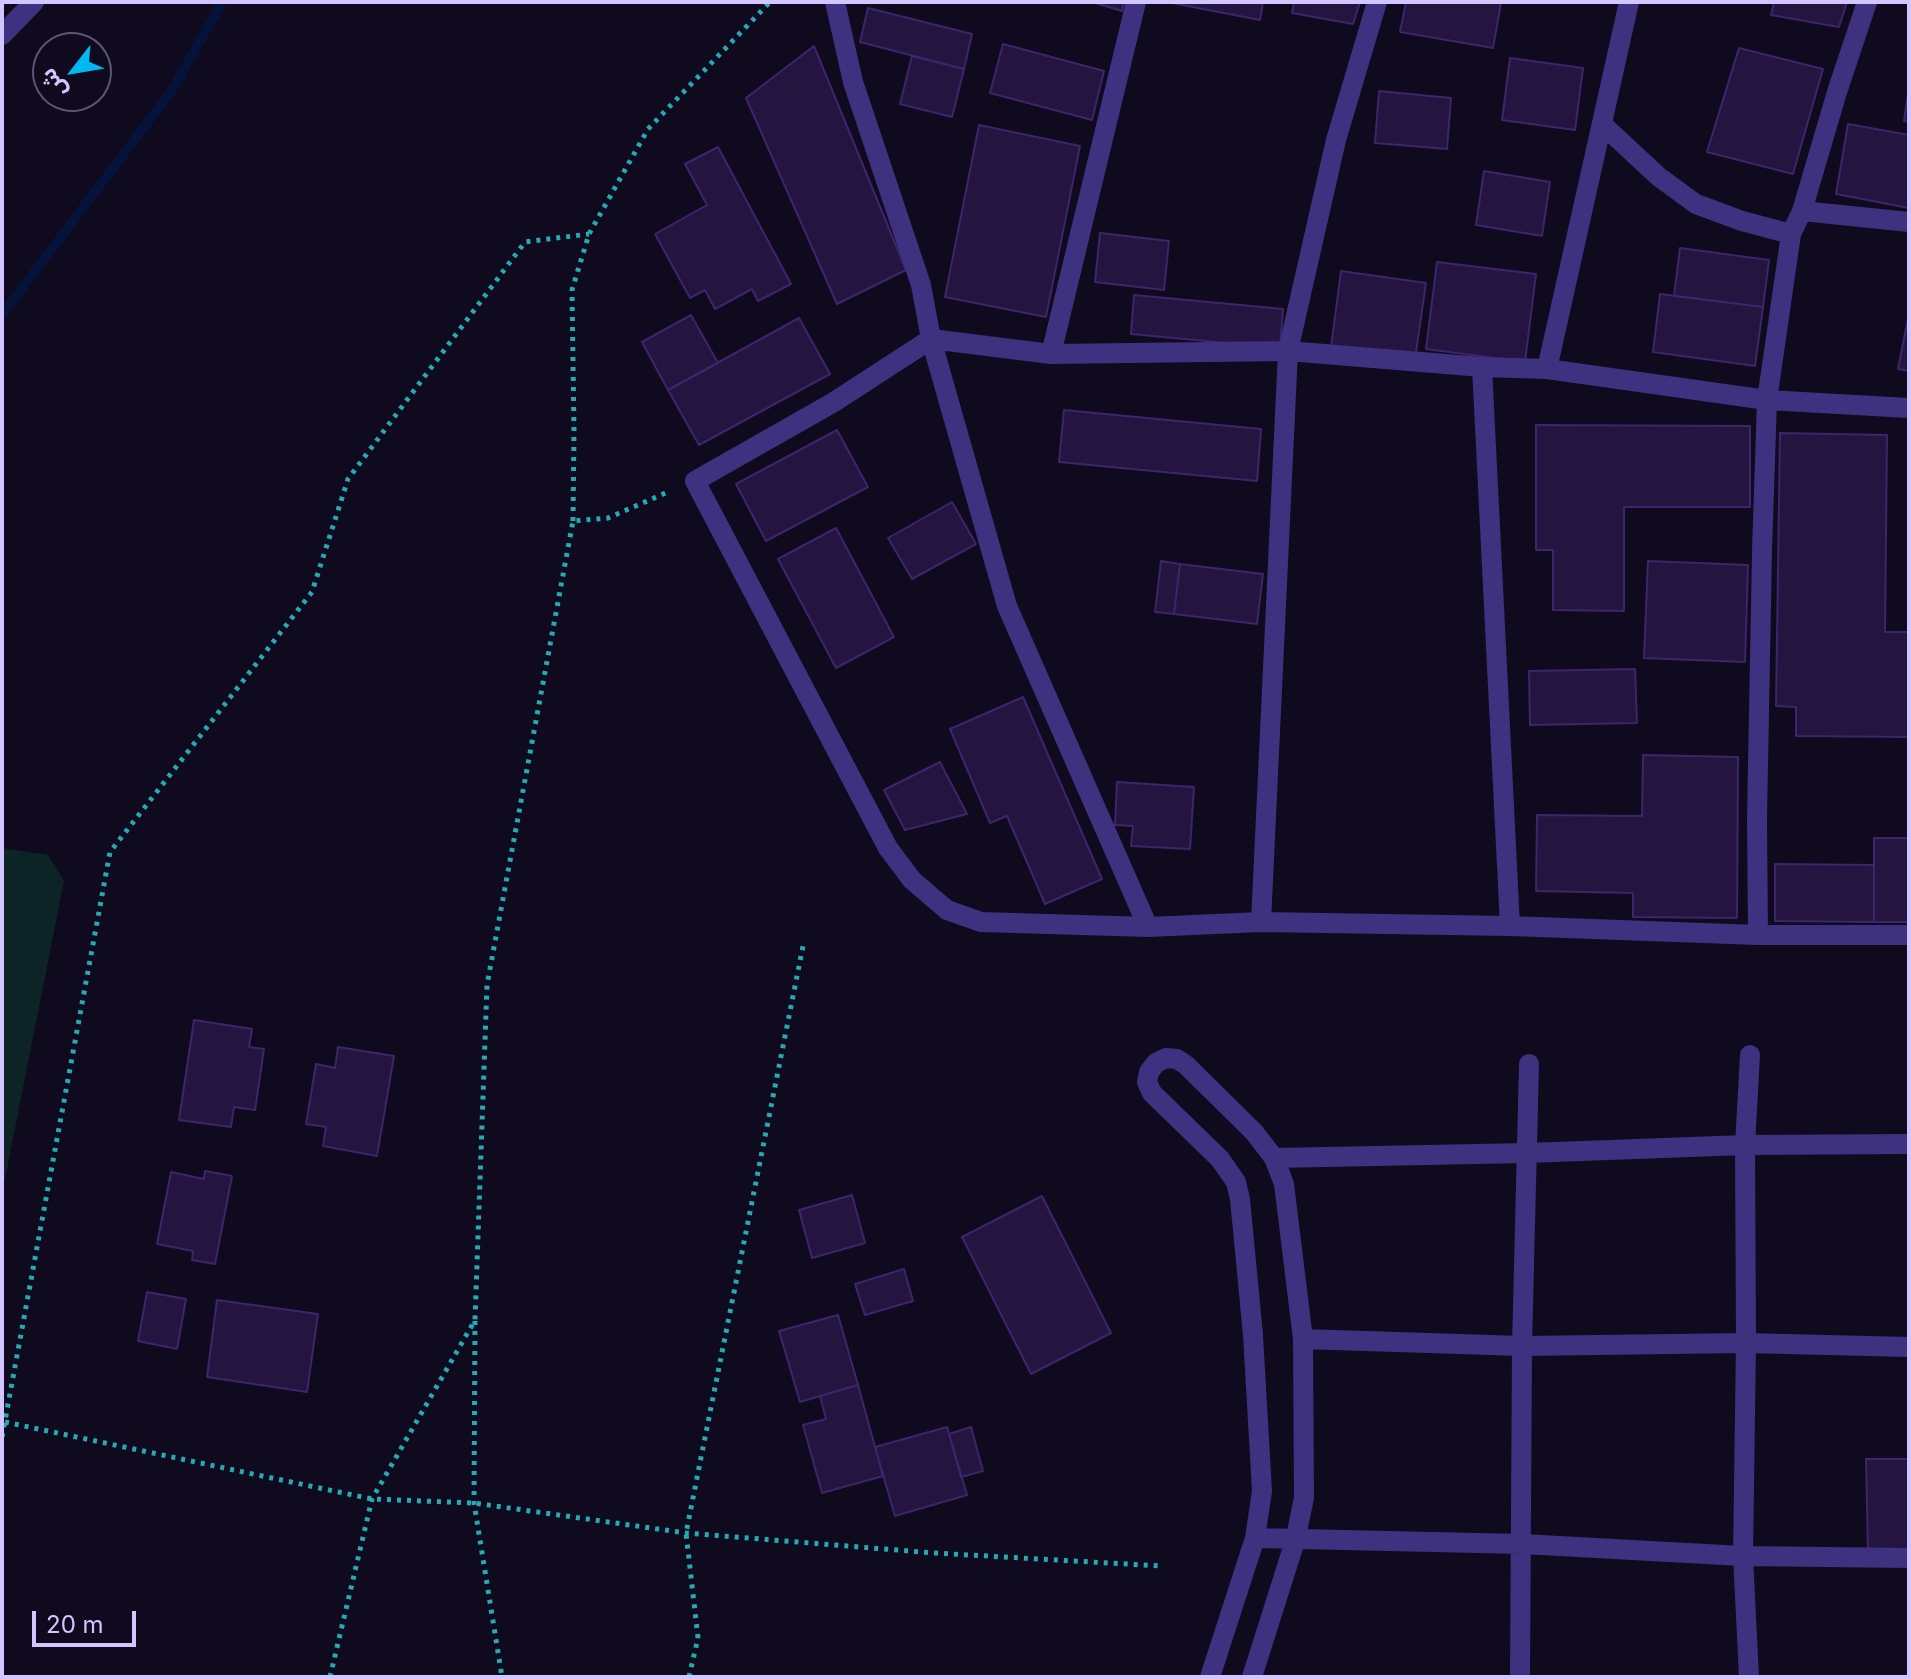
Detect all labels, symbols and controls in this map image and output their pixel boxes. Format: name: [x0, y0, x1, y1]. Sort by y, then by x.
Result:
north arrow: [32, 32, 112, 112]
text: ش: [34, 64, 72, 103]
scale bar: [36, 1595, 140, 1645]
text: 20 m: [46, 1610, 104, 1639]

